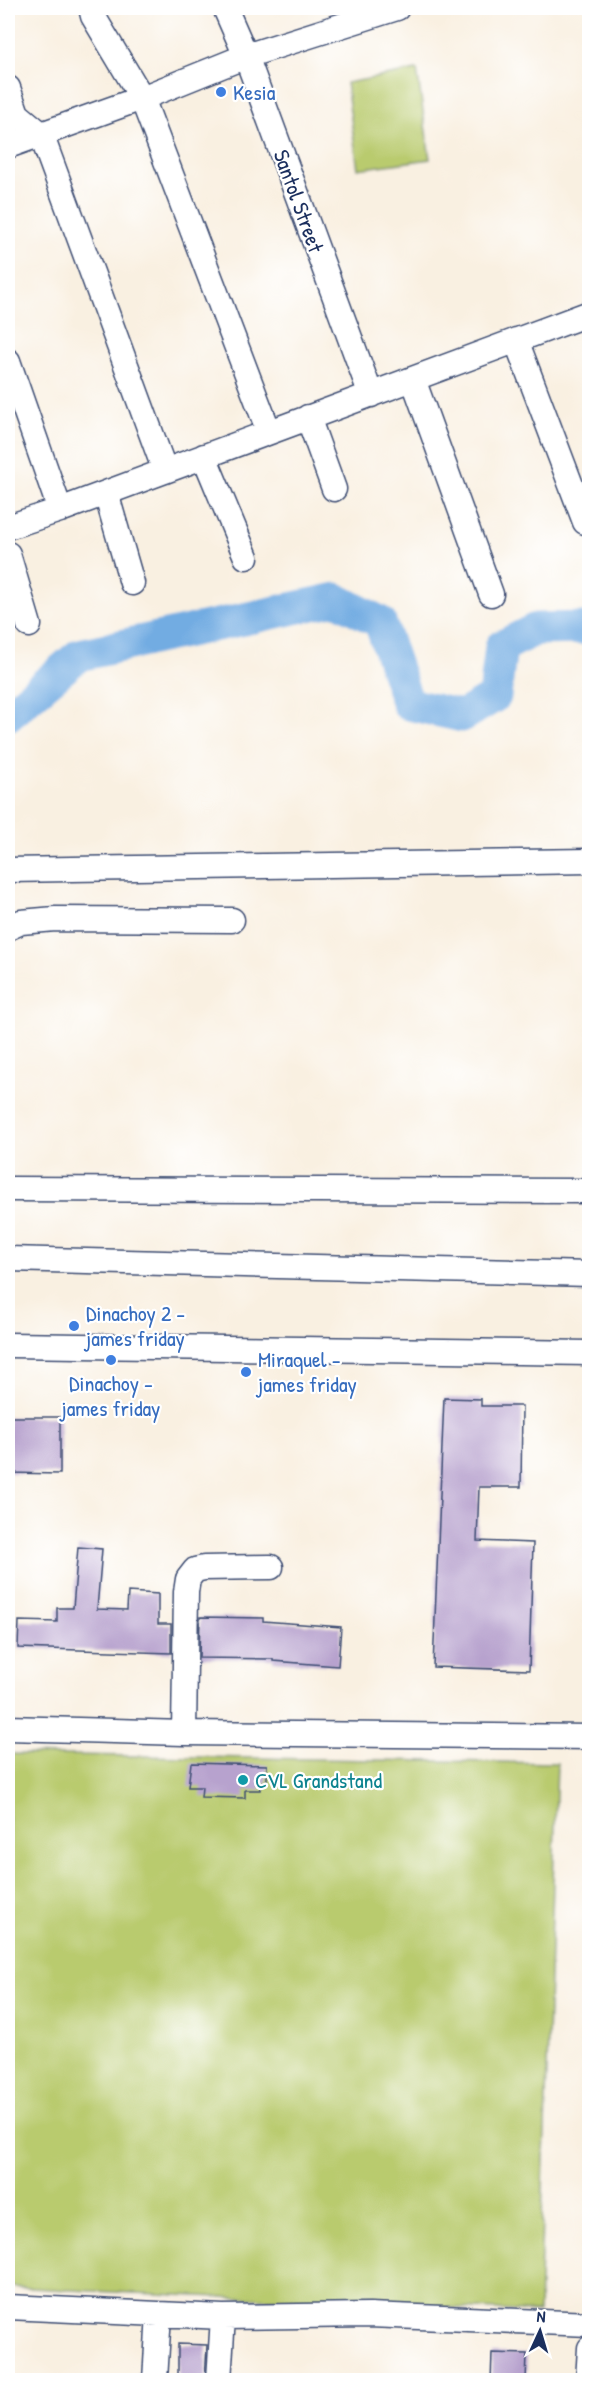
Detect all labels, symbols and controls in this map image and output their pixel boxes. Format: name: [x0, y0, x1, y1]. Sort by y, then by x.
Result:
place label: Kesia: [233, 77, 276, 107]
marker: Kesia: [214, 85, 228, 99]
street label: Santol Street: [267, 145, 332, 257]
place label: Dinachoy 2 - james friday: [83, 1298, 185, 1353]
marker: Dinachoy 2 - james friday: [67, 1319, 81, 1333]
place label: Miraquel - james friday: [255, 1344, 357, 1399]
marker: Dinachoy - james friday: [104, 1353, 118, 1367]
marker: Miraquel - james friday: [239, 1365, 253, 1379]
place label: Dinachoy - james friday: [59, 1368, 160, 1423]
place label: CVL Grandstand: [255, 1765, 382, 1795]
marker: CVL Grandstand: [236, 1773, 250, 1787]
north arrow: [510, 2301, 570, 2361]
text: N: [536, 2305, 547, 2327]

